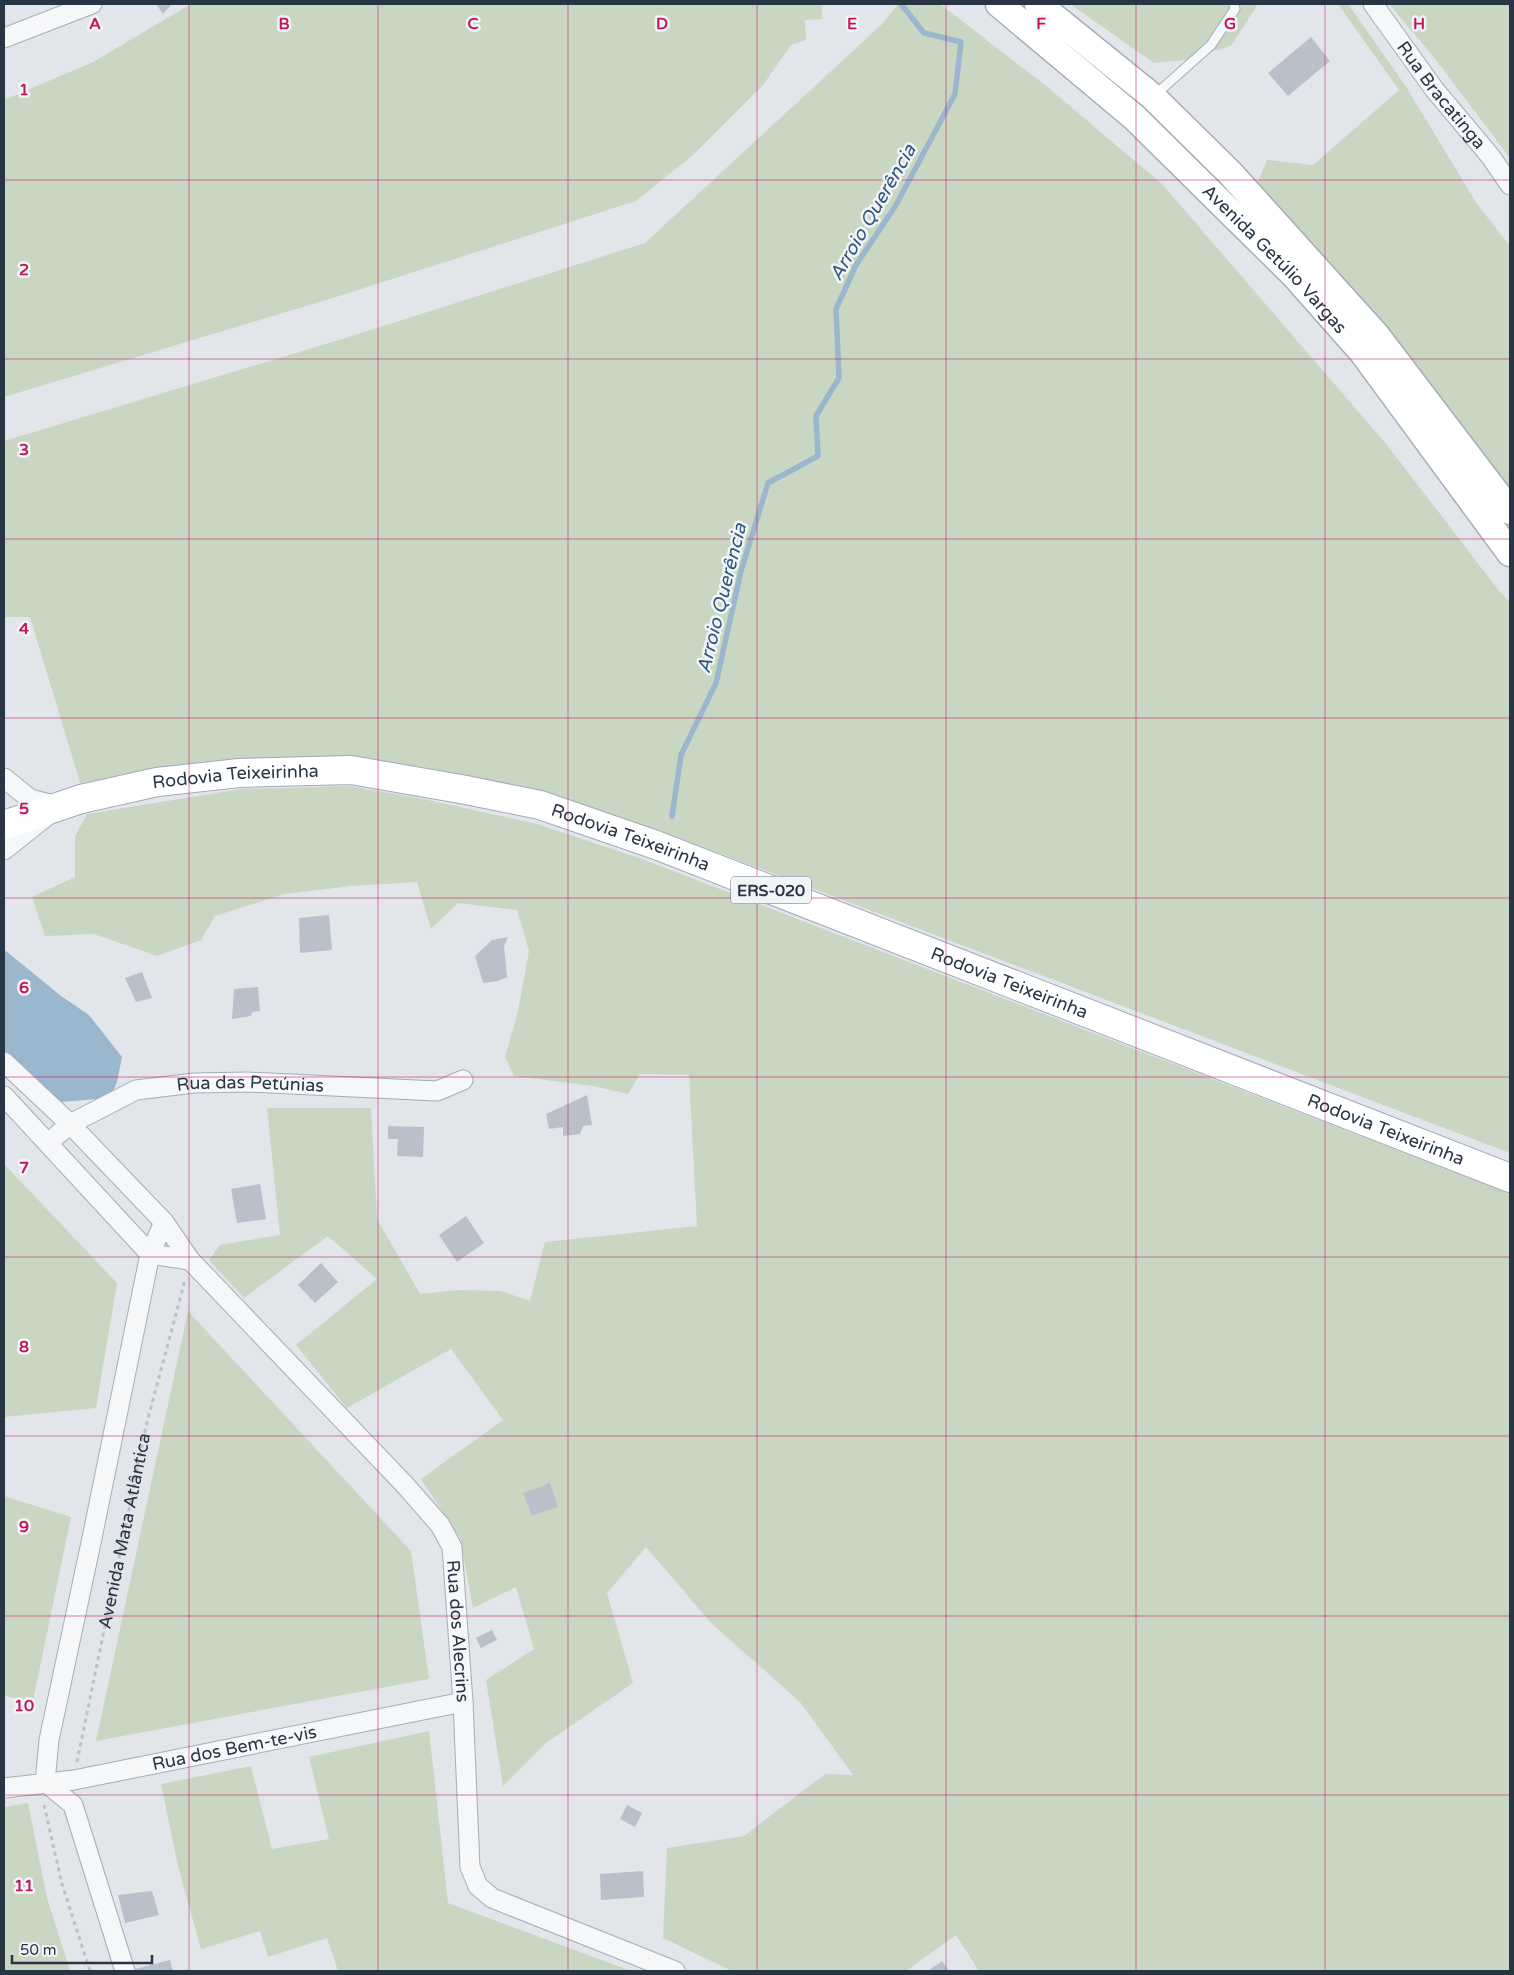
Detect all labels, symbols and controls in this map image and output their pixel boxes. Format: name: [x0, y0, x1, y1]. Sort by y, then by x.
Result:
text: A: [89, 14, 101, 34]
text: B: [278, 14, 290, 34]
text: C: [467, 14, 479, 34]
text: D: [656, 14, 668, 34]
text: E: [847, 14, 857, 34]
text: F: [1036, 14, 1046, 34]
text: G: [1224, 14, 1236, 34]
text: H: [1413, 14, 1425, 34]
street label: Rua Bracatinga: [1392, 37, 1491, 154]
text: 1: [19, 80, 29, 100]
water label: Arroio Querência: [825, 139, 921, 284]
street label: Avenida Getúlio Vargas: [1198, 180, 1352, 338]
text: 2: [19, 260, 29, 280]
text: 3: [19, 440, 29, 460]
water label: Arroio Querência: [693, 520, 752, 675]
text: 4: [19, 619, 29, 639]
street label: Rodovia Teixeirinha: [151, 760, 319, 793]
text: 5: [19, 799, 29, 819]
street label: Rodovia Teixeirinha: [548, 799, 713, 876]
road number: ERS-020: [731, 876, 811, 904]
street label: Rodovia Teixeirinha: [928, 942, 1091, 1023]
text: 6: [19, 978, 29, 998]
street label: Rua das Petúnias: [175, 1071, 324, 1097]
street label: Rodovia Teixeirinha: [1304, 1089, 1468, 1170]
text: 7: [19, 1158, 29, 1178]
text: 8: [19, 1337, 29, 1357]
street label: Avenida Mata Atlântica: [94, 1431, 155, 1631]
text: 9: [19, 1517, 29, 1537]
street label: Rua dos Alecrins: [442, 1559, 474, 1703]
text: 10: [14, 1696, 34, 1716]
street label: Rua dos Bem-te-vis: [150, 1721, 319, 1775]
text: 11: [14, 1876, 34, 1896]
scale bar: [12, 1932, 152, 1964]
text: 50 m: [20, 1941, 57, 1959]

